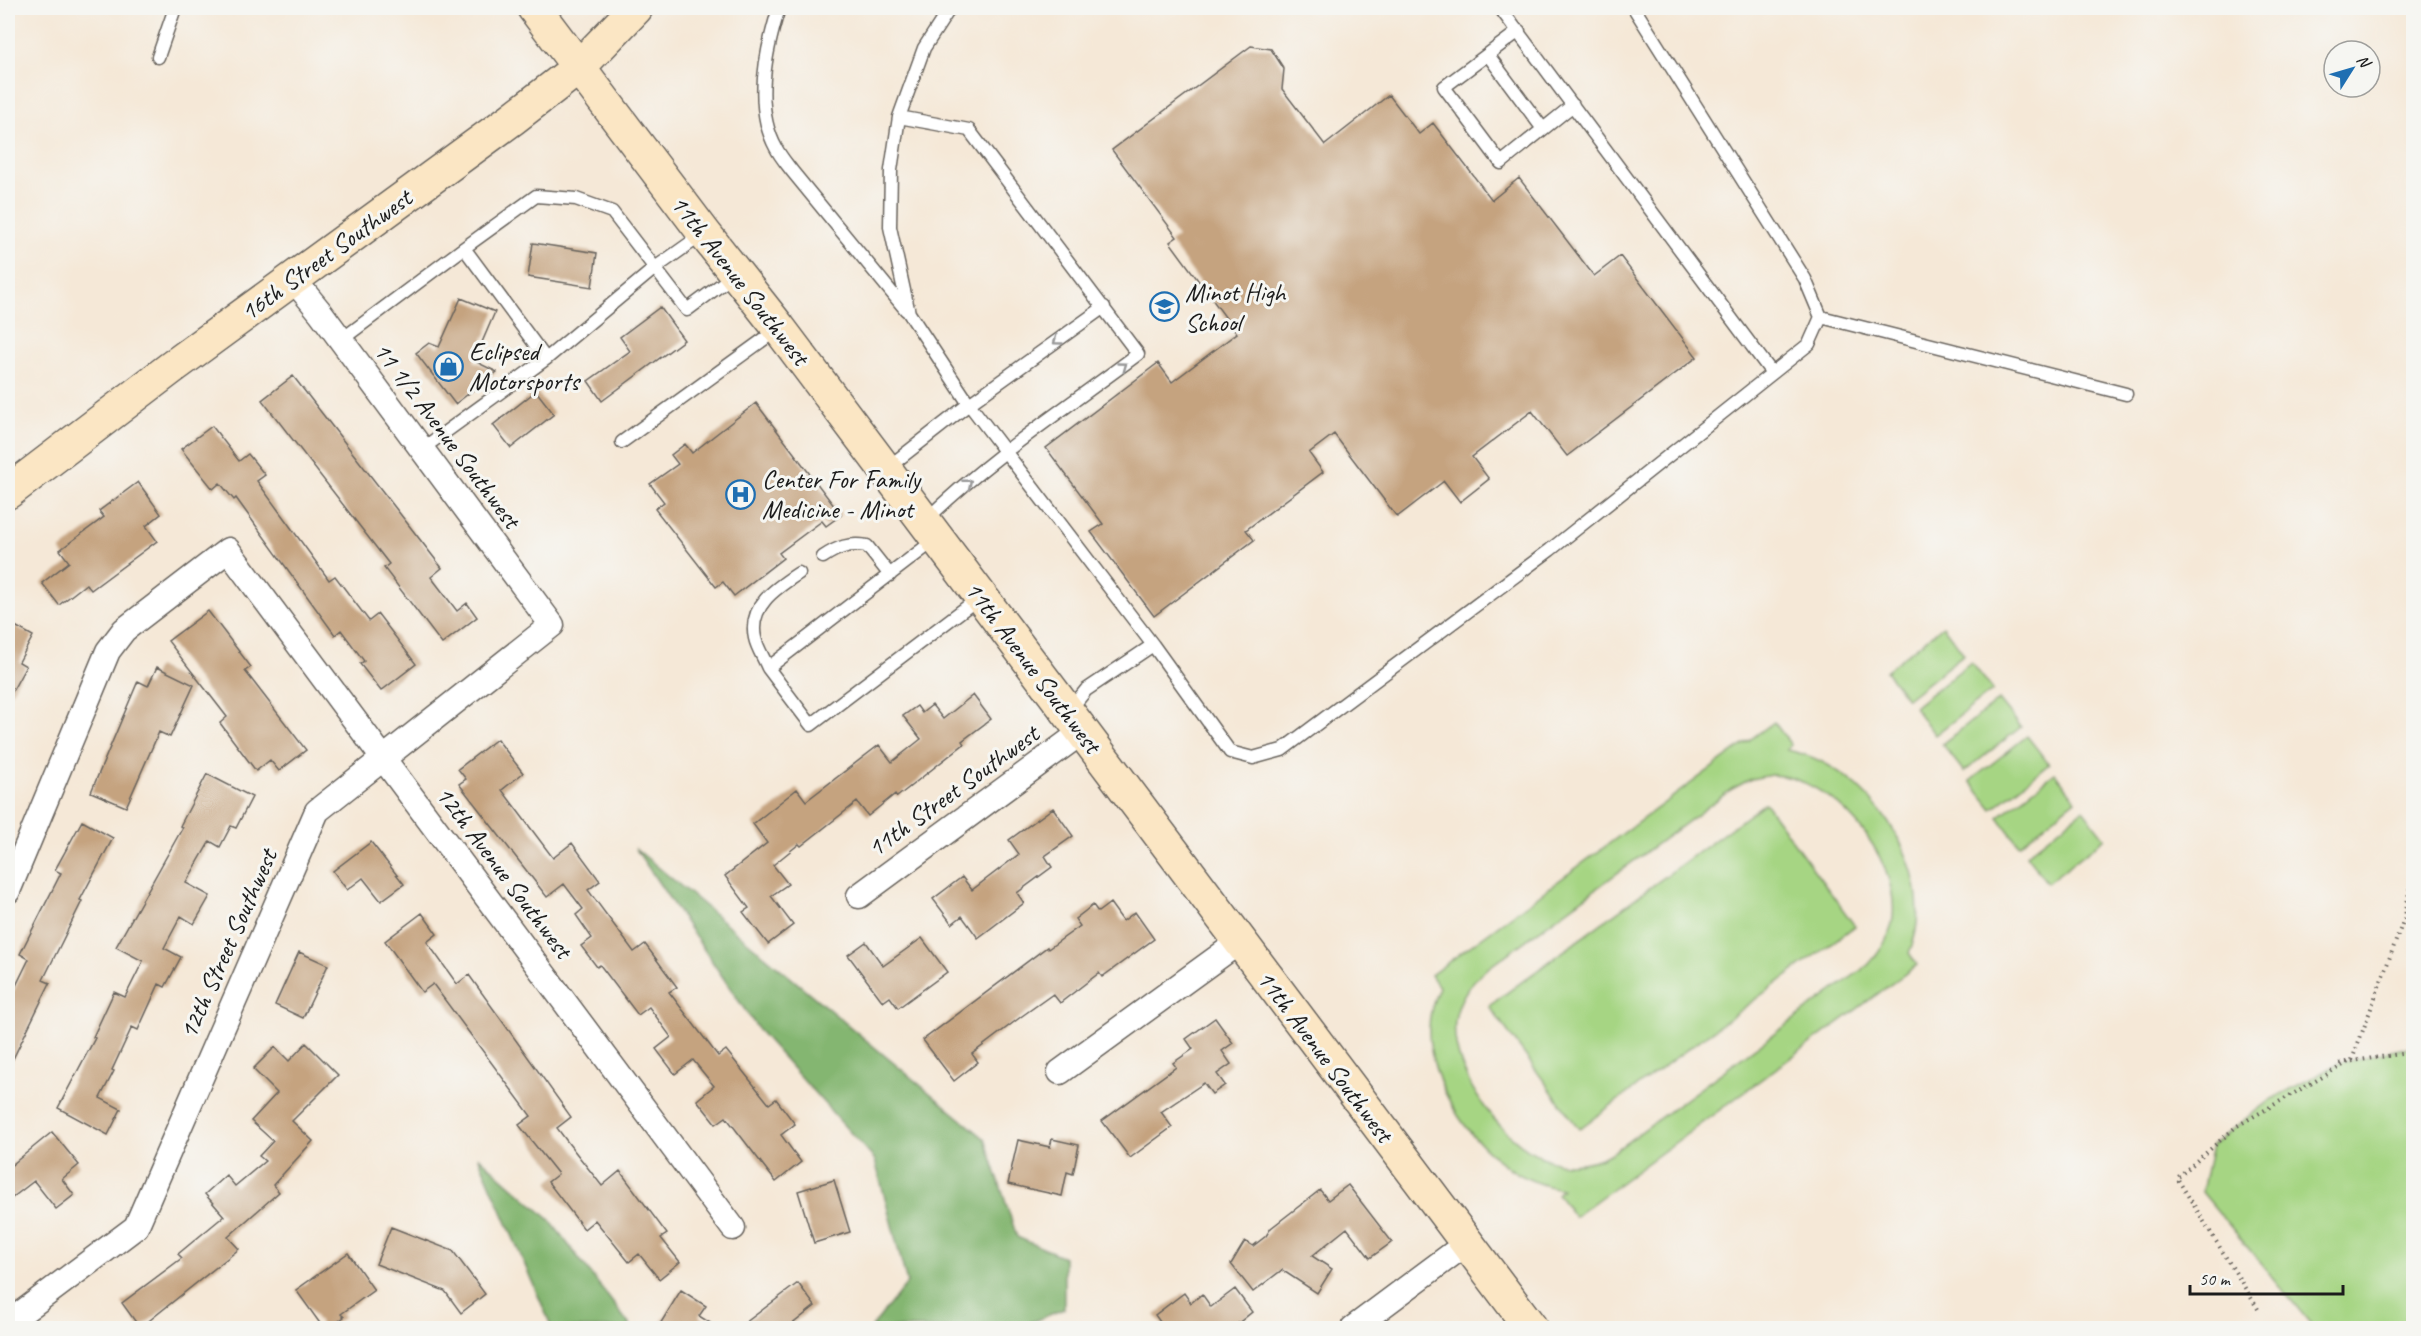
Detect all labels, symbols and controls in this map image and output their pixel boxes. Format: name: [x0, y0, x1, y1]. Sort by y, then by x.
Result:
north arrow: [2322, 39, 2382, 99]
text: N: [2352, 51, 2376, 73]
street label: 16th Street Southwest: [234, 180, 420, 328]
street label: 11th Avenue Southwest: [663, 188, 818, 374]
place label: Minot High School: [1185, 276, 1287, 339]
school or university icon: Minot High School: [1148, 291, 1180, 323]
one-way arrow: [1052, 334, 1063, 345]
street label: 11 1/2 Avenue Southwest: [366, 335, 529, 537]
place label: Eclipsed Motorsports: [469, 335, 581, 398]
shop icon: Eclipsed Motorsports: [432, 350, 464, 382]
one-way arrow: [1117, 362, 1128, 373]
place label: Center For Family Medicine - Minot: [762, 463, 922, 526]
hospital icon: Center For Family Medicine - Minot: [725, 478, 757, 510]
one-way arrow: [961, 479, 972, 490]
street label: 11th Avenue Southwest: [957, 574, 1110, 762]
street label: 11th Street Southwest: [861, 716, 1047, 864]
street label: 12th Avenue Southwest: [428, 779, 581, 967]
street label: 12th Street Southwest: [171, 842, 286, 1044]
street label: 11th Avenue Southwest: [1249, 963, 1402, 1151]
scale bar: [2190, 1258, 2343, 1296]
text: 50 m: [2199, 1268, 2232, 1290]

